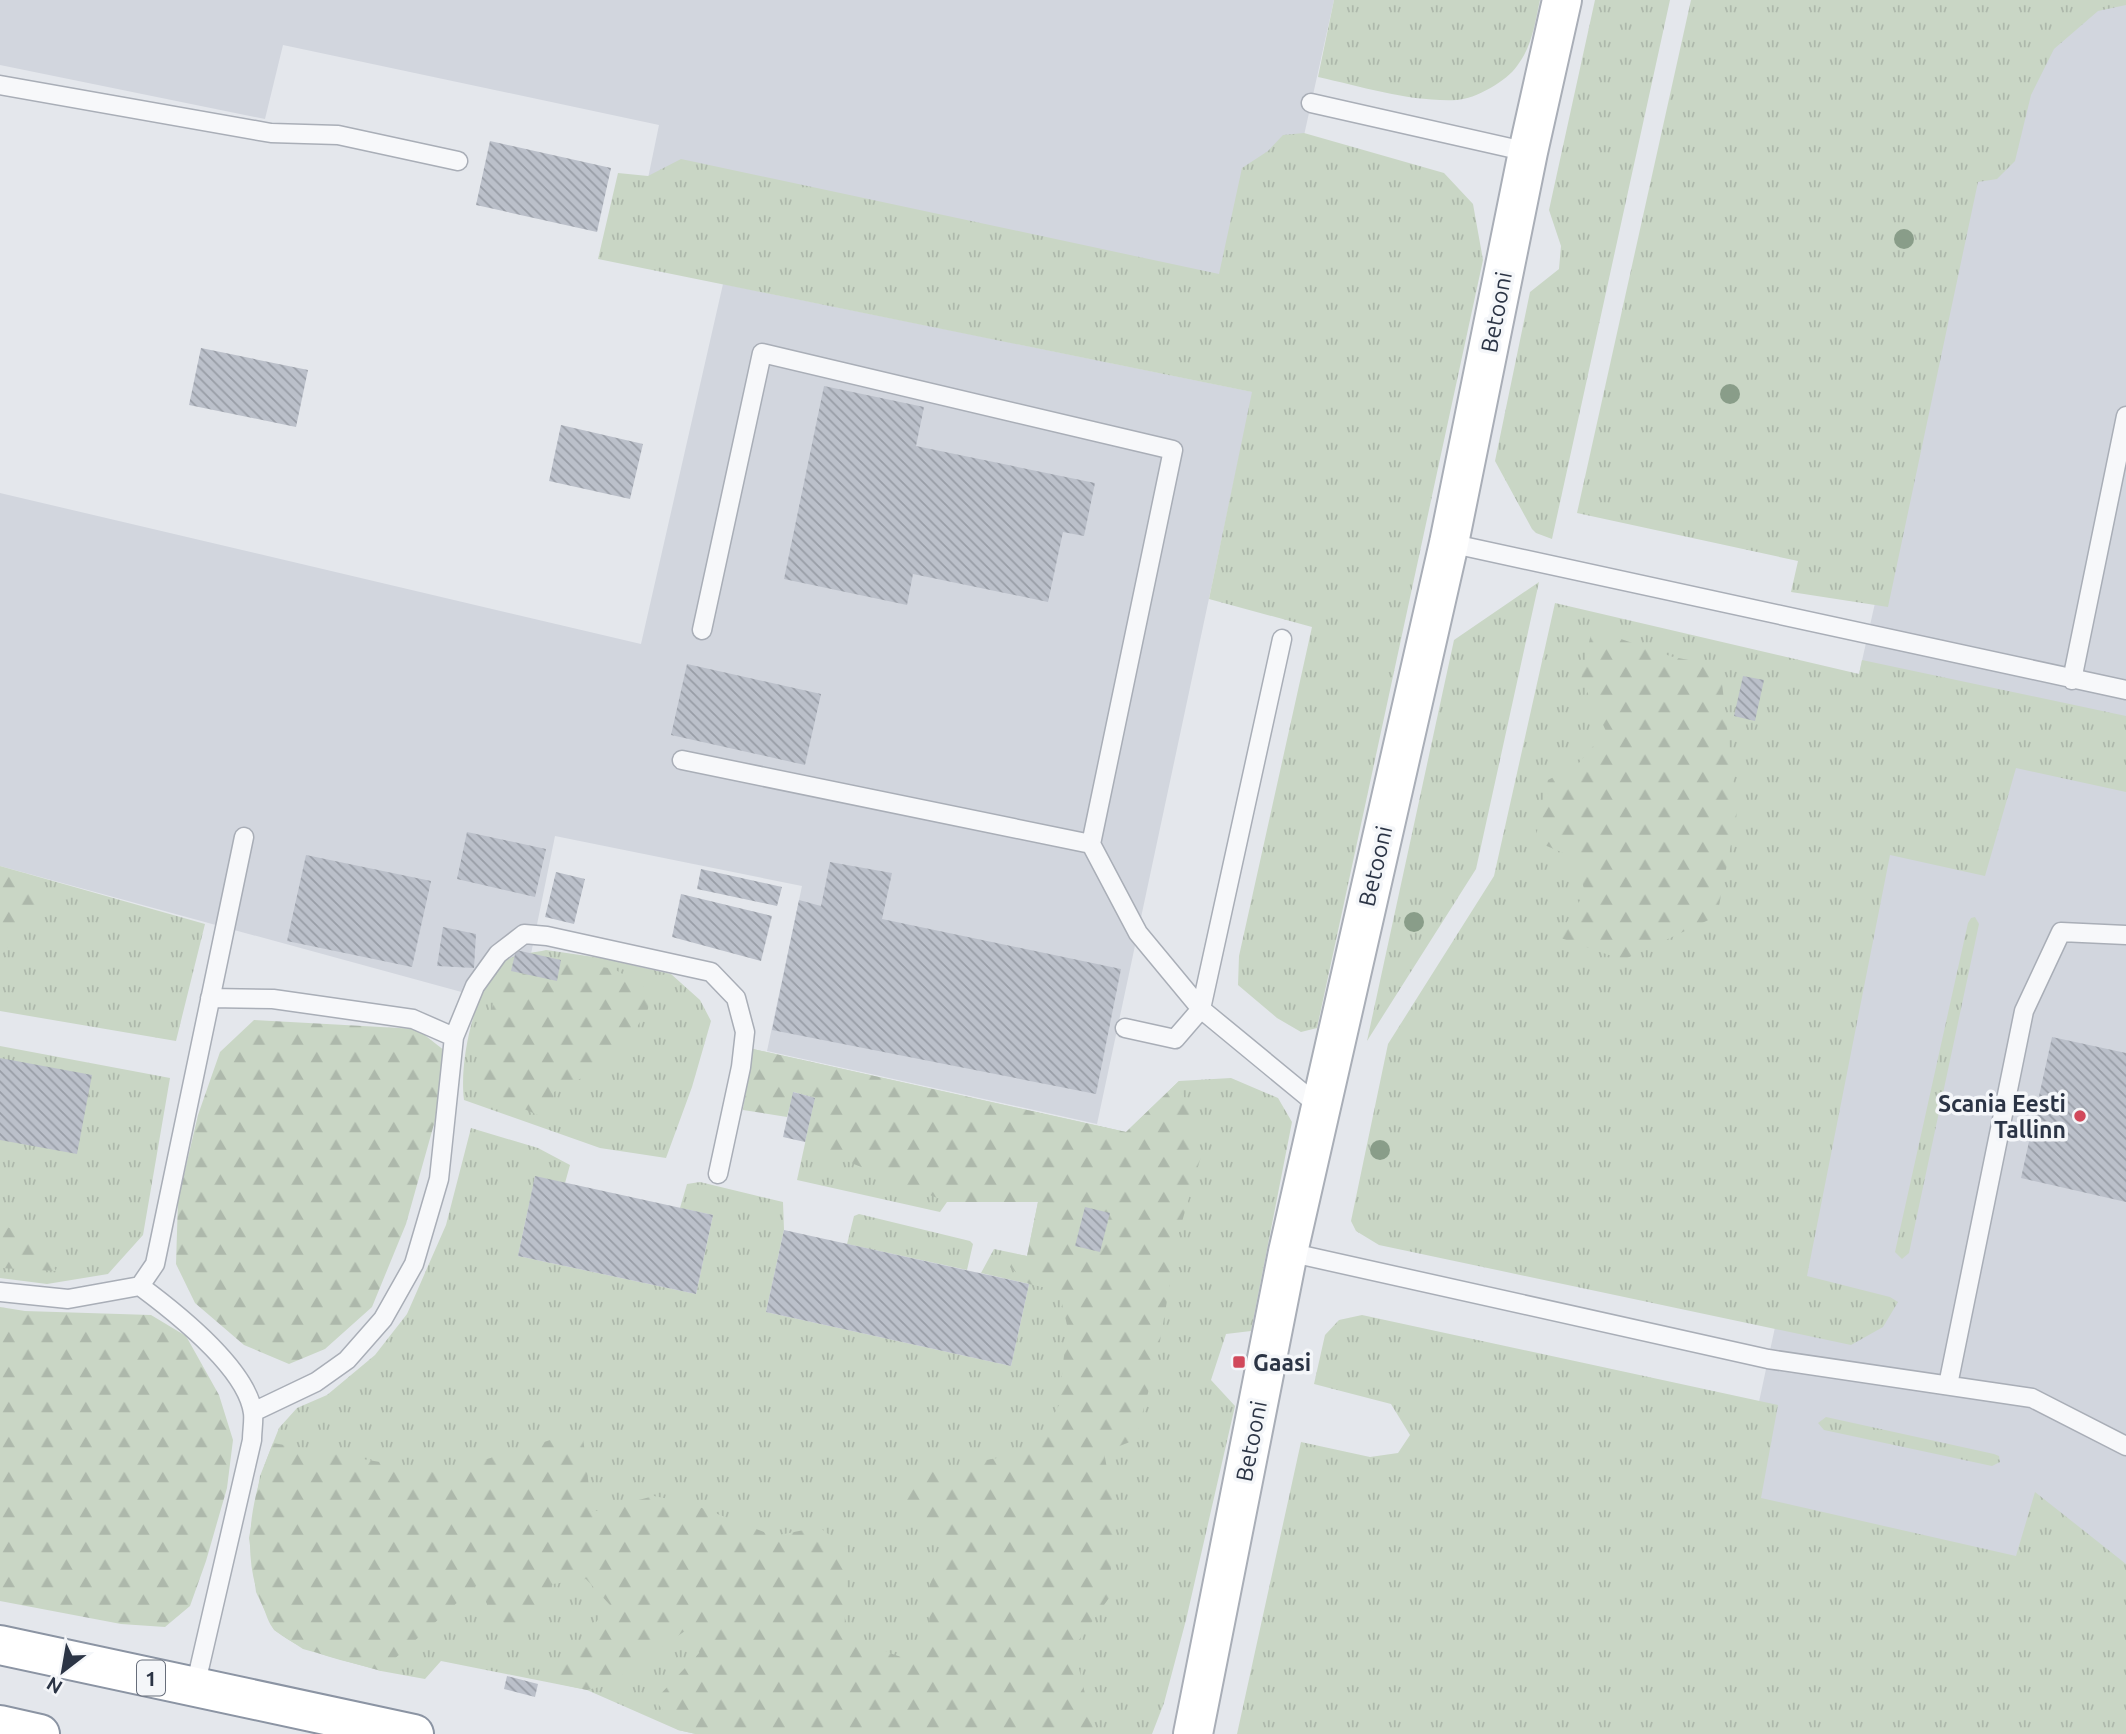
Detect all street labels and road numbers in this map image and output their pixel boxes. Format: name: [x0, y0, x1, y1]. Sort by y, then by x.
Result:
street label: Betooni: [1476, 269, 1516, 355]
street label: Betooni: [1354, 823, 1396, 909]
street label: Betooni: [1231, 1398, 1271, 1484]
road number: 1: [137, 1660, 165, 1696]

